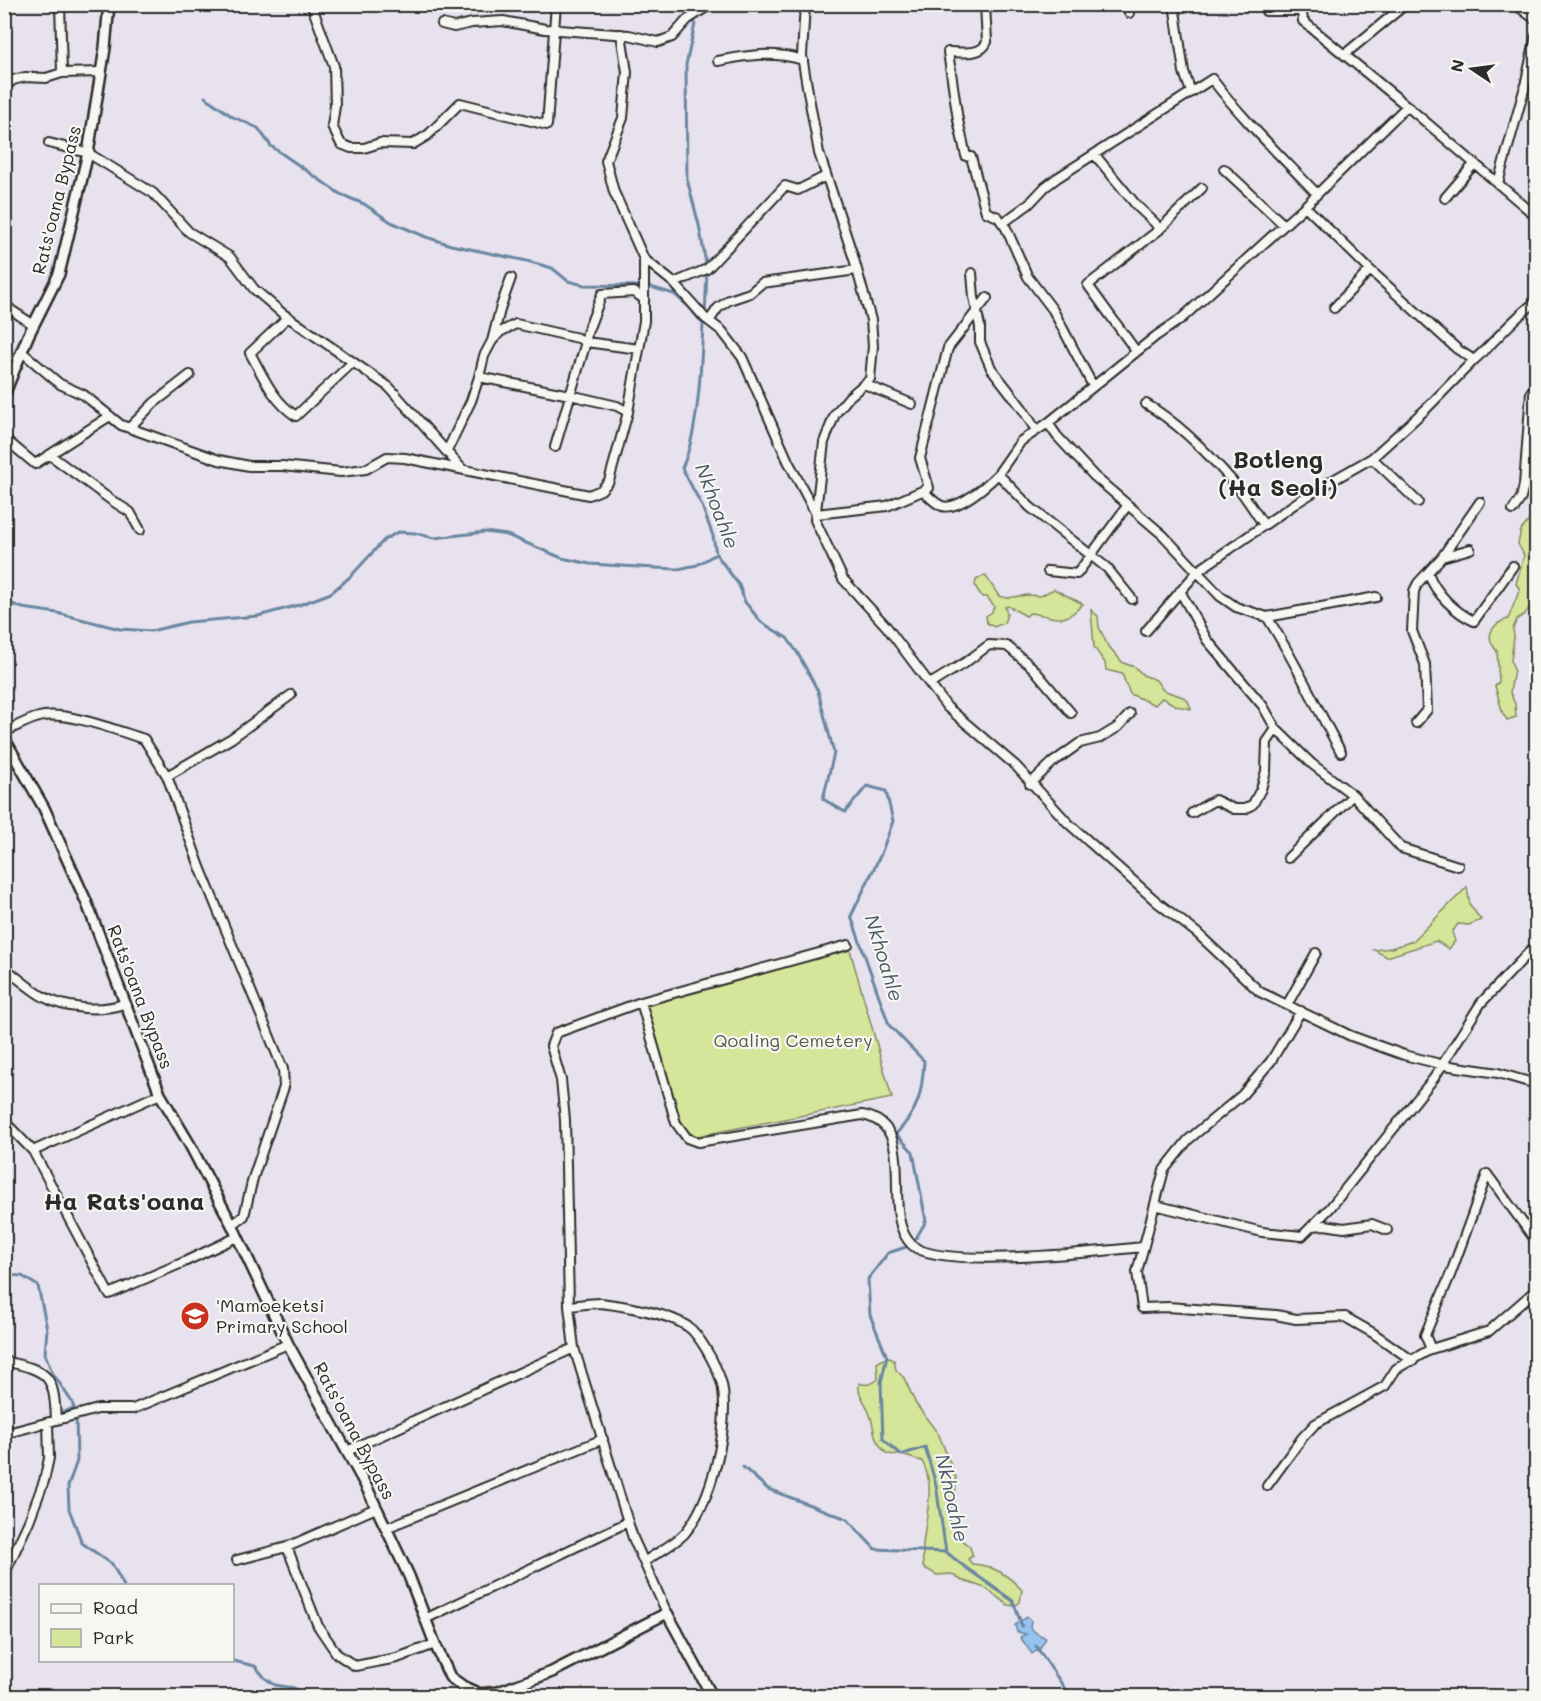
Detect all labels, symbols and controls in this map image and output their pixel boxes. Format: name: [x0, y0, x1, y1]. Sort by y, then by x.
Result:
north arrow: [1442, 39, 1502, 99]
text: N: [1445, 57, 1468, 74]
street label: Rats'oana Bypass: [26, 123, 86, 277]
district label: Botleng (Ha Seoli): [1218, 443, 1338, 502]
water label: Nkhoahle: [690, 459, 746, 552]
water label: Nkhoahle: [859, 911, 910, 1004]
street label: Rats'oana Bypass: [102, 921, 179, 1072]
park label: Qoaling Cemetery: [713, 1028, 873, 1052]
district label: Ha Rats'oana: [43, 1185, 205, 1216]
place label: 'Mamoeketsi Primary School: [216, 1293, 348, 1338]
school or university icon: 'Mamoeketsi Primary School: [179, 1300, 211, 1332]
street label: Rats'oana Bypass: [308, 1358, 401, 1504]
water label: Nkhoahle: [930, 1451, 976, 1544]
legend: [39, 1584, 234, 1662]
text: Road: [93, 1595, 138, 1619]
text: Park: [93, 1625, 134, 1649]

